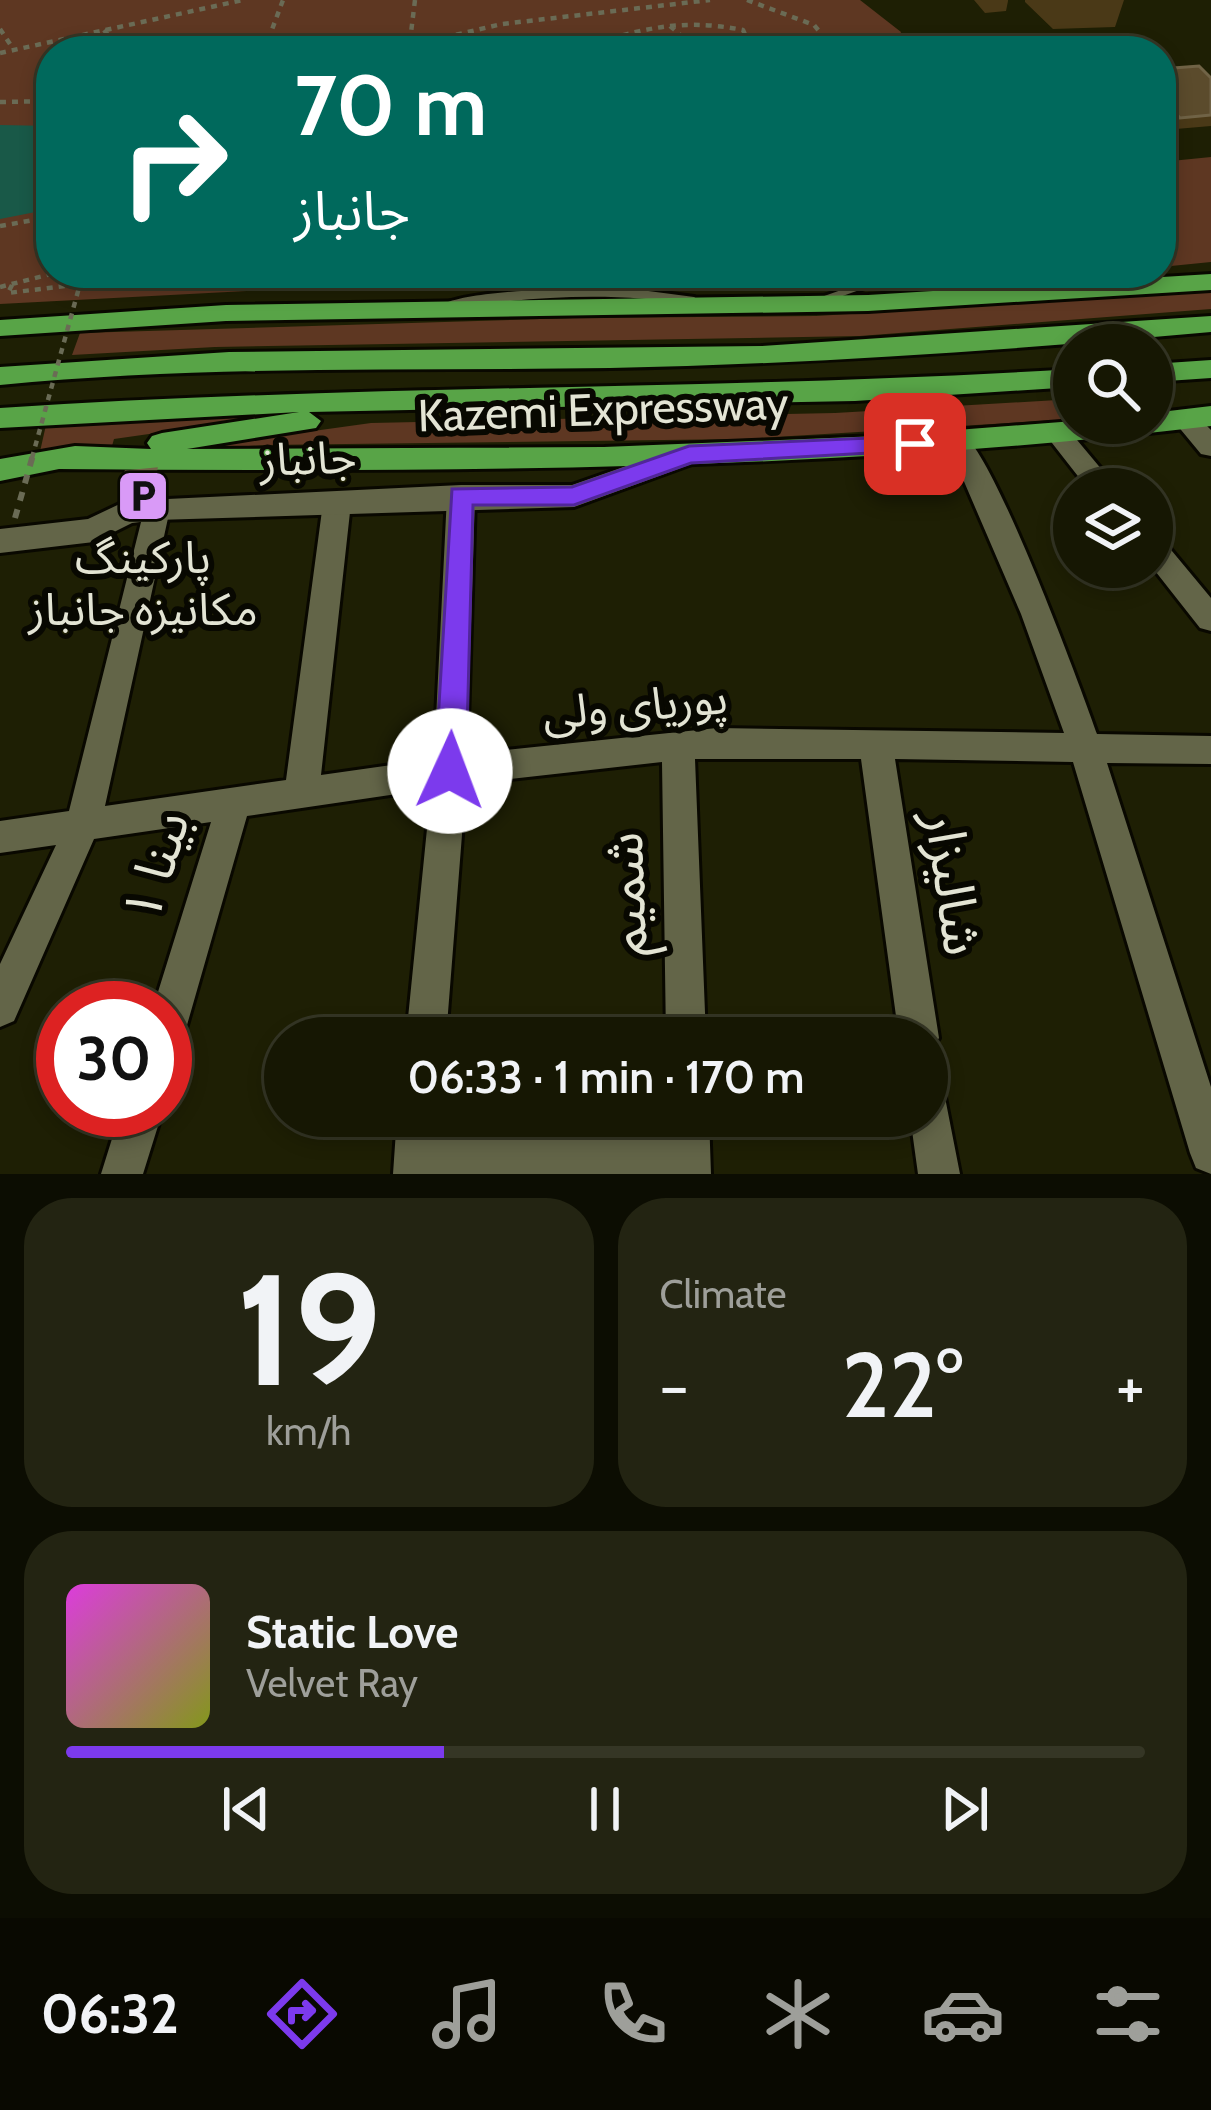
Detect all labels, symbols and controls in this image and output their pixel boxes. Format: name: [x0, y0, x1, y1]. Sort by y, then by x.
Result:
text: 70 m: [294, 54, 487, 156]
icon: right: [96, 84, 252, 240]
text: جانباز: [294, 178, 410, 244]
map controls: [1053, 324, 1173, 588]
button: search: [1053, 324, 1173, 444]
street label: Kazemi Expressway: [417, 376, 790, 442]
pin: [864, 393, 966, 495]
icon: arrive: [882, 411, 948, 477]
street label: جانباز: [257, 429, 357, 487]
parking icon: پارکینگ مکانیزه جانباز: [115, 468, 171, 524]
button: layers: [1053, 468, 1173, 588]
place label: پارکینگ مکانیزه جانباز: [26, 530, 258, 636]
street label: پوریای ولی: [540, 670, 730, 742]
position arrow: [387, 708, 513, 834]
street label: بینا ۱: [107, 803, 203, 929]
street label: شالیزار: [911, 805, 997, 959]
street label: شمیم: [590, 831, 668, 957]
speed limit sign: 30: [36, 981, 192, 1137]
text: 06:33 · 1 min · 170 m: [408, 1050, 804, 1104]
text: 19: [236, 1234, 381, 1424]
text: Climate: [660, 1270, 786, 1318]
text: 22°: [842, 1330, 963, 1440]
text: −: [660, 1345, 689, 1426]
text: +: [1116, 1345, 1145, 1426]
text: km/h: [266, 1407, 351, 1455]
text: Static Love: [246, 1605, 459, 1659]
text: Velvet Ray: [246, 1659, 418, 1707]
icon: previous: [213, 1776, 279, 1842]
icon: pause: [572, 1776, 638, 1842]
icon: next: [932, 1776, 998, 1842]
icon: directions: [260, 1972, 344, 2056]
icon: music: [425, 1972, 509, 2056]
icon: phone: [591, 1972, 675, 2056]
icon: climate: [756, 1972, 840, 2056]
icon: car: [921, 1972, 1005, 2056]
icon: filters: [1086, 1972, 1170, 2056]
text: 06:32: [41, 1981, 179, 2047]

